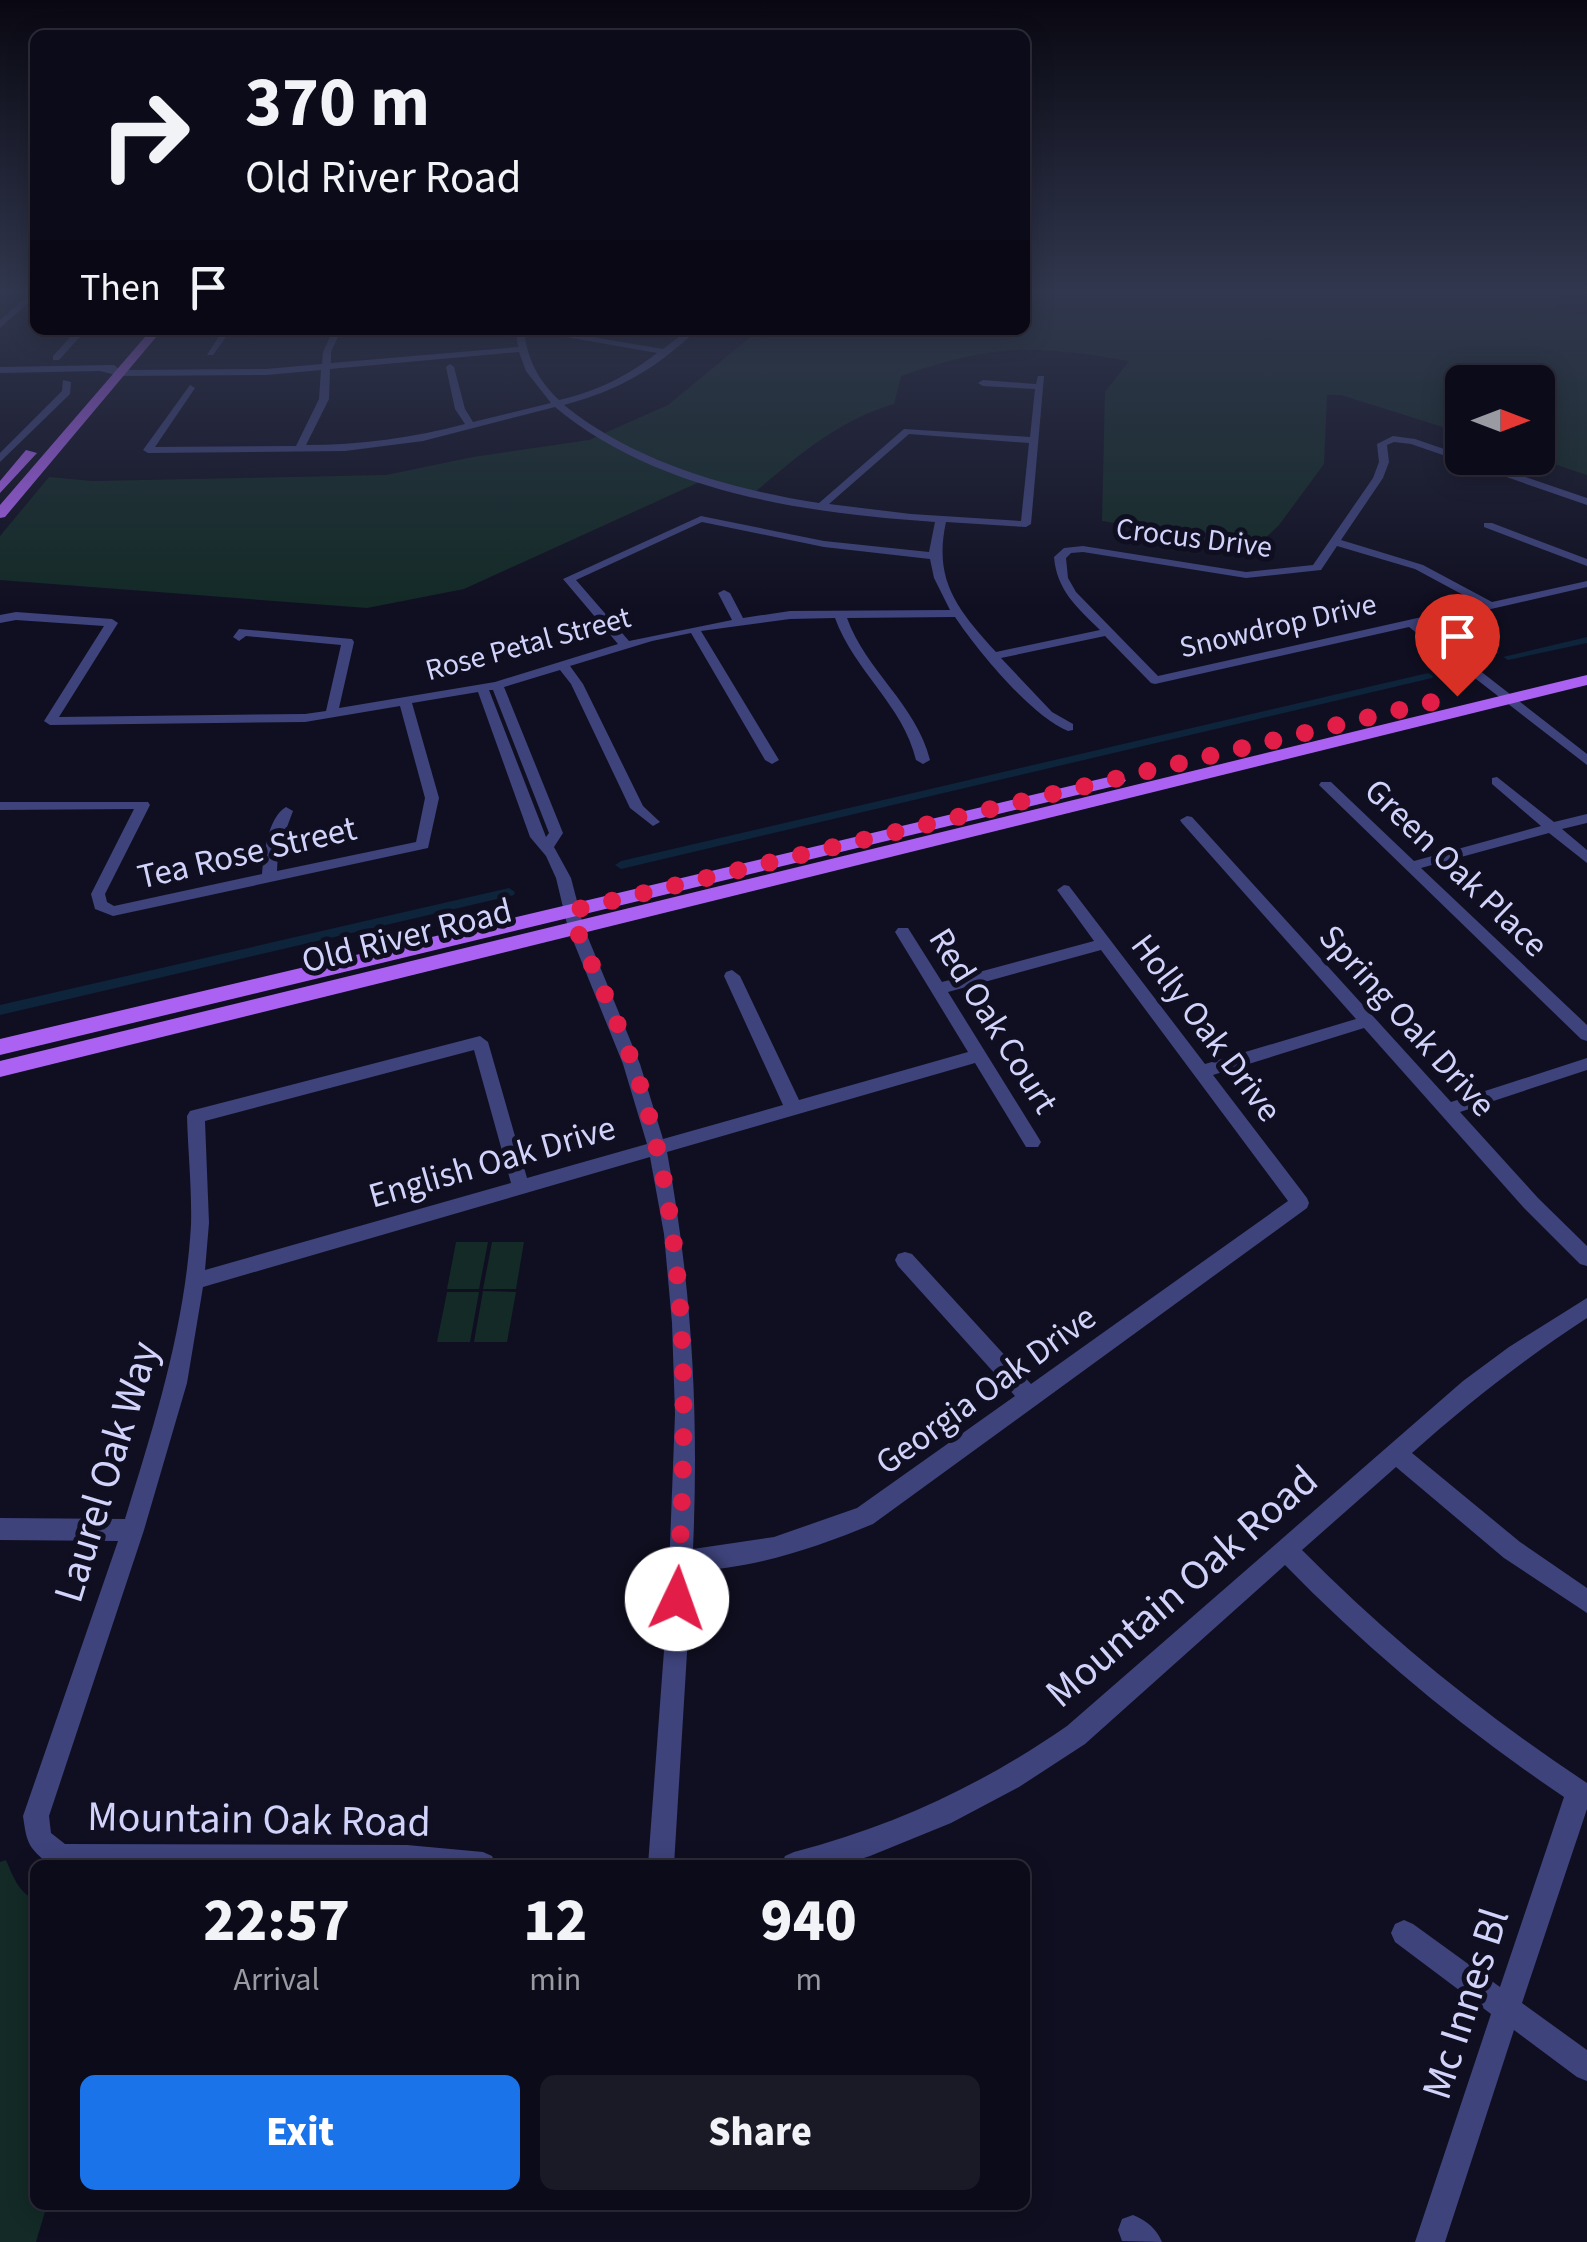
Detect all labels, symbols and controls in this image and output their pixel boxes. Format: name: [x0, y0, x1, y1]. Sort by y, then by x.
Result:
text: 370 m: [245, 53, 430, 153]
icon: right: [80, 70, 210, 200]
text: Old River Road: [245, 146, 521, 210]
icon: arrive: [181, 260, 236, 315]
text: Then: [80, 261, 161, 315]
north arrow: [1445, 365, 1555, 475]
map controls: [1445, 365, 1555, 475]
street label: Crocus Drive: [1113, 507, 1275, 569]
street label: Snowdrop Drive: [1175, 582, 1381, 670]
pin: [1415, 594, 1500, 697]
street label: Rose Petal Street: [421, 596, 635, 692]
icon: arrive: [1430, 609, 1485, 664]
street label: Green Oak Place: [1353, 767, 1559, 969]
street label: Tea Rose Street: [133, 804, 361, 902]
street label: Old River Road: [297, 886, 517, 986]
street label: Spring Oak Drive: [1307, 914, 1507, 1128]
street label: Red Oak Court: [916, 918, 1070, 1124]
street label: Holly Oak Drive: [1119, 923, 1293, 1133]
street label: English Oak Drive: [363, 1103, 621, 1221]
street label: Georgia Oak Drive: [865, 1293, 1107, 1487]
street label: Laurel Oak Way: [39, 1334, 175, 1610]
street label: Mountain Oak Road: [1033, 1452, 1331, 1722]
position arrow: [625, 1547, 729, 1651]
street label: Mountain Oak Road: [87, 1787, 431, 1853]
text: 22:57: [203, 1879, 350, 1964]
text: 12: [523, 1879, 587, 1964]
text: 940: [761, 1879, 857, 1964]
street label: Mc Innes Bl: [1407, 1901, 1525, 2107]
text: Arrival: [234, 1957, 320, 2003]
text: min: [529, 1957, 581, 2003]
text: m: [795, 1957, 822, 2003]
button: Exit: [80, 2075, 520, 2190]
button: Share: [540, 2075, 980, 2190]

